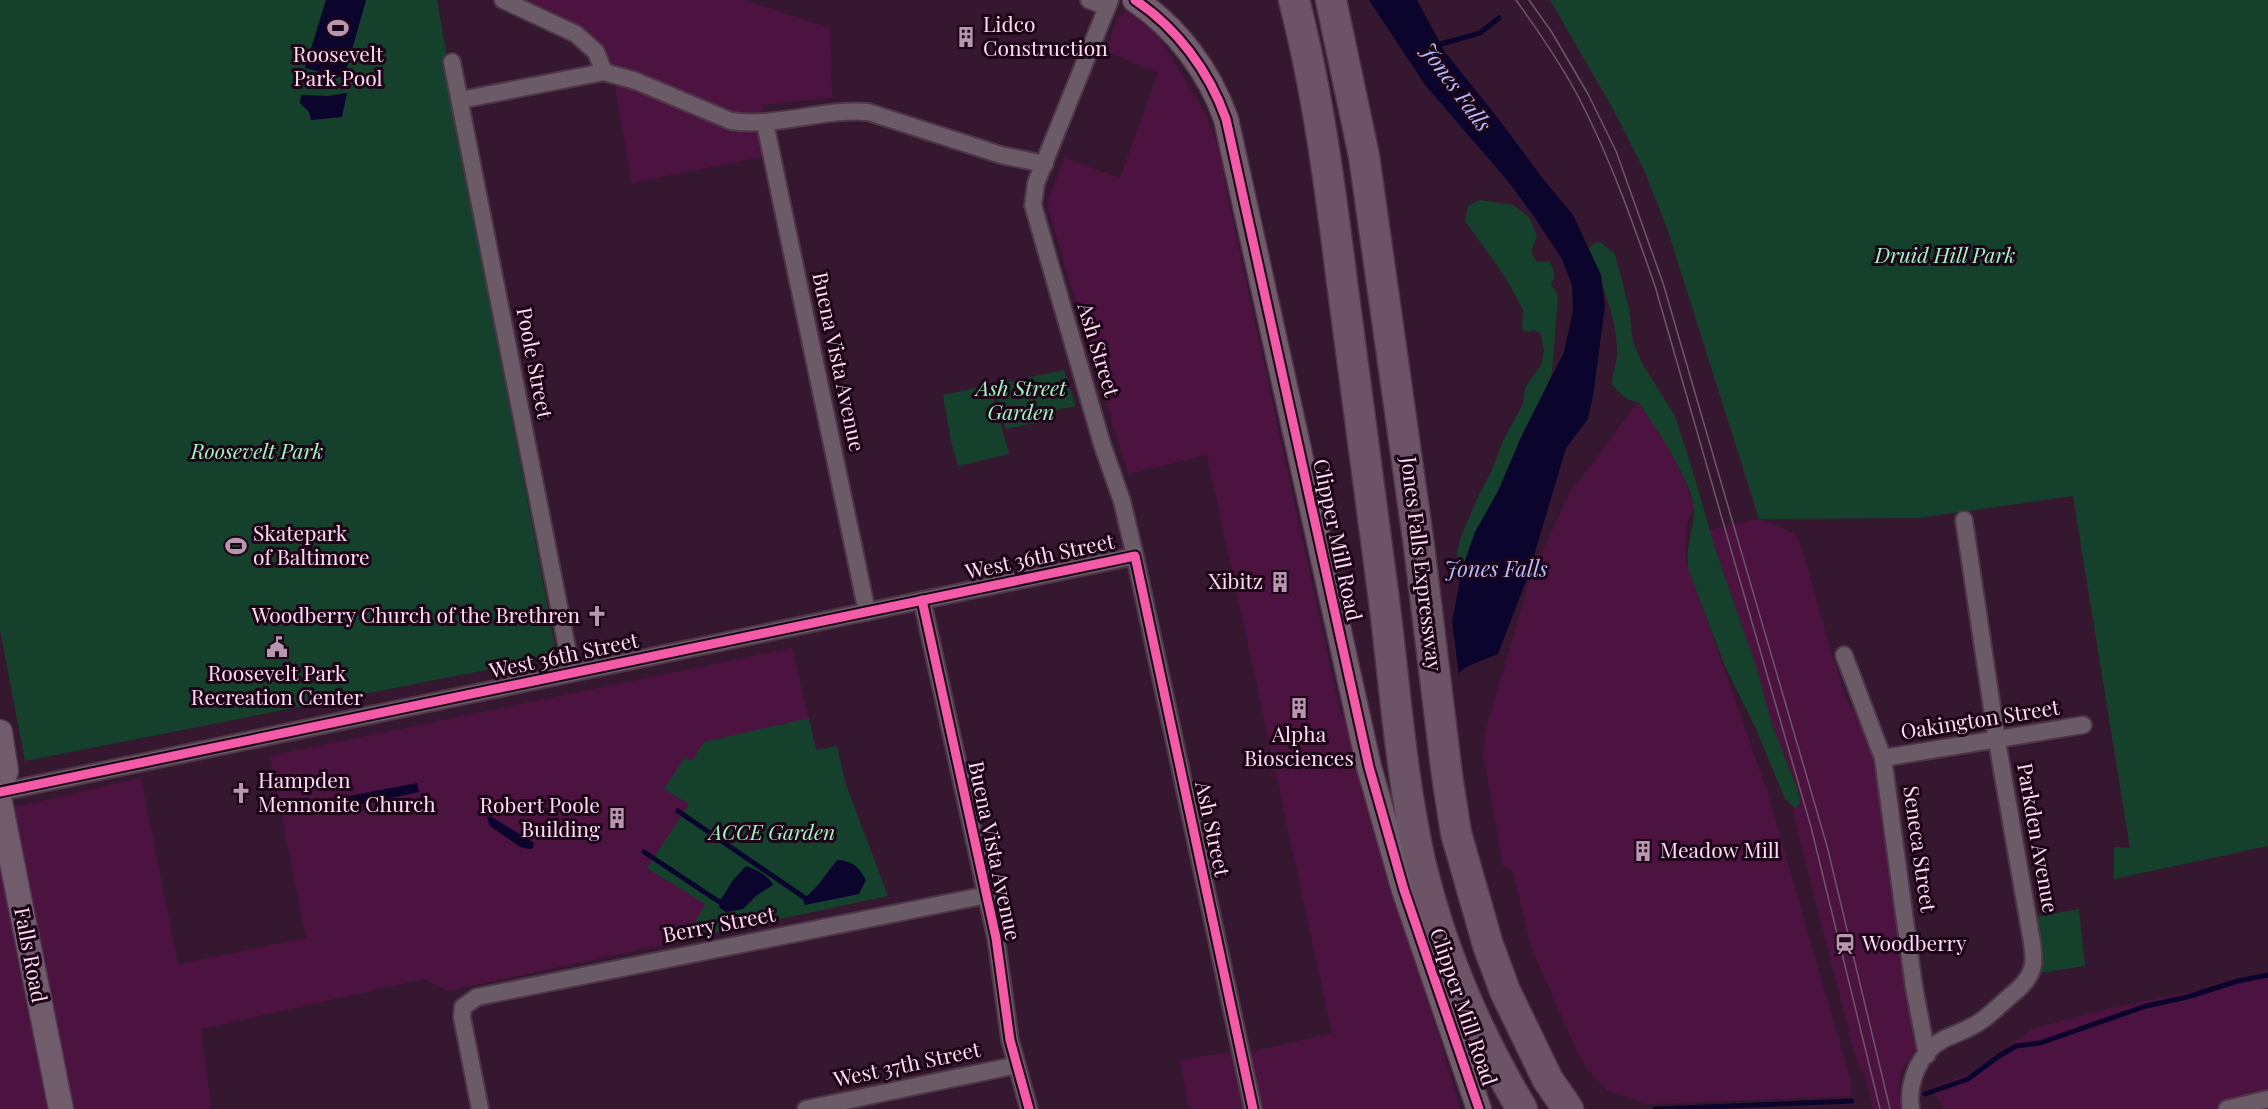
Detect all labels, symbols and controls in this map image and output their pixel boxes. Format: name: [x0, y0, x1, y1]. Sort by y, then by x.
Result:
place label: Lidco Construction: [983, 9, 1108, 61]
sports icon: Roosevelt Park Pool: [326, 16, 350, 40]
building icon: Lidco Construction: [954, 25, 978, 49]
water label: Jones Falls: [1414, 36, 1500, 138]
place label: Roosevelt Park Pool: [293, 39, 384, 91]
park label: Druid Hill Park: [1874, 240, 2015, 268]
street label: Buena Vista Avenue: [807, 269, 873, 454]
street label: Ash Street: [1072, 298, 1128, 400]
street label: Poole Street: [511, 305, 561, 421]
park label: Ash Street Garden: [974, 373, 1067, 425]
park label: Roosevelt Park: [190, 436, 324, 464]
street label: Jones Falls Expressway: [1396, 454, 1450, 673]
street label: Clipper Mill Road: [1308, 456, 1370, 623]
place label: Skatepark of Baltimore: [253, 518, 370, 570]
street label: West 36th Street: [962, 525, 1117, 585]
sports icon: Skatepark of Baltimore: [224, 534, 248, 558]
water label: Jones Falls: [1444, 553, 1548, 583]
place label: Xibitz: [1208, 566, 1263, 594]
building icon: Xibitz: [1268, 570, 1292, 594]
place label: Woodberry Church of the Brethren: [251, 600, 580, 628]
church icon: Woodberry Church of the Brethren: [585, 604, 609, 628]
street label: West 36th Street: [486, 624, 641, 684]
public building icon: Roosevelt Park Recreation Center: [265, 635, 289, 659]
place label: Roosevelt Park Recreation Center: [191, 658, 364, 710]
street label: Oakington Street: [1898, 692, 2062, 744]
building icon: Alpha Biosciences: [1287, 696, 1311, 720]
place label: Alpha Biosciences: [1244, 719, 1354, 771]
street label: Buena Vista Avenue: [963, 758, 1029, 943]
street label: Parkden Avenue: [2012, 761, 2066, 915]
place label: Hampden Mennonite Church: [258, 765, 436, 817]
street label: Ash Street: [1190, 777, 1238, 879]
church icon: Hampden Mennonite Church: [229, 781, 253, 805]
street label: Seneca Street: [1898, 784, 1944, 914]
place label: Robert Poole Building: [480, 790, 600, 842]
building icon: Robert Poole Building: [605, 806, 629, 830]
park label: ACCE Garden: [707, 817, 835, 845]
place label: Meadow Mill: [1660, 835, 1780, 863]
building icon: Meadow Mill: [1631, 839, 1655, 863]
street label: Berry Street: [660, 898, 778, 948]
street label: Falls Road: [9, 905, 55, 1005]
street label: Clipper Mill Road: [1425, 924, 1505, 1089]
place label: Woodberry: [1861, 928, 1967, 956]
station icon: Woodberry: [1833, 932, 1857, 956]
street label: West 37th Street: [830, 1034, 983, 1092]

